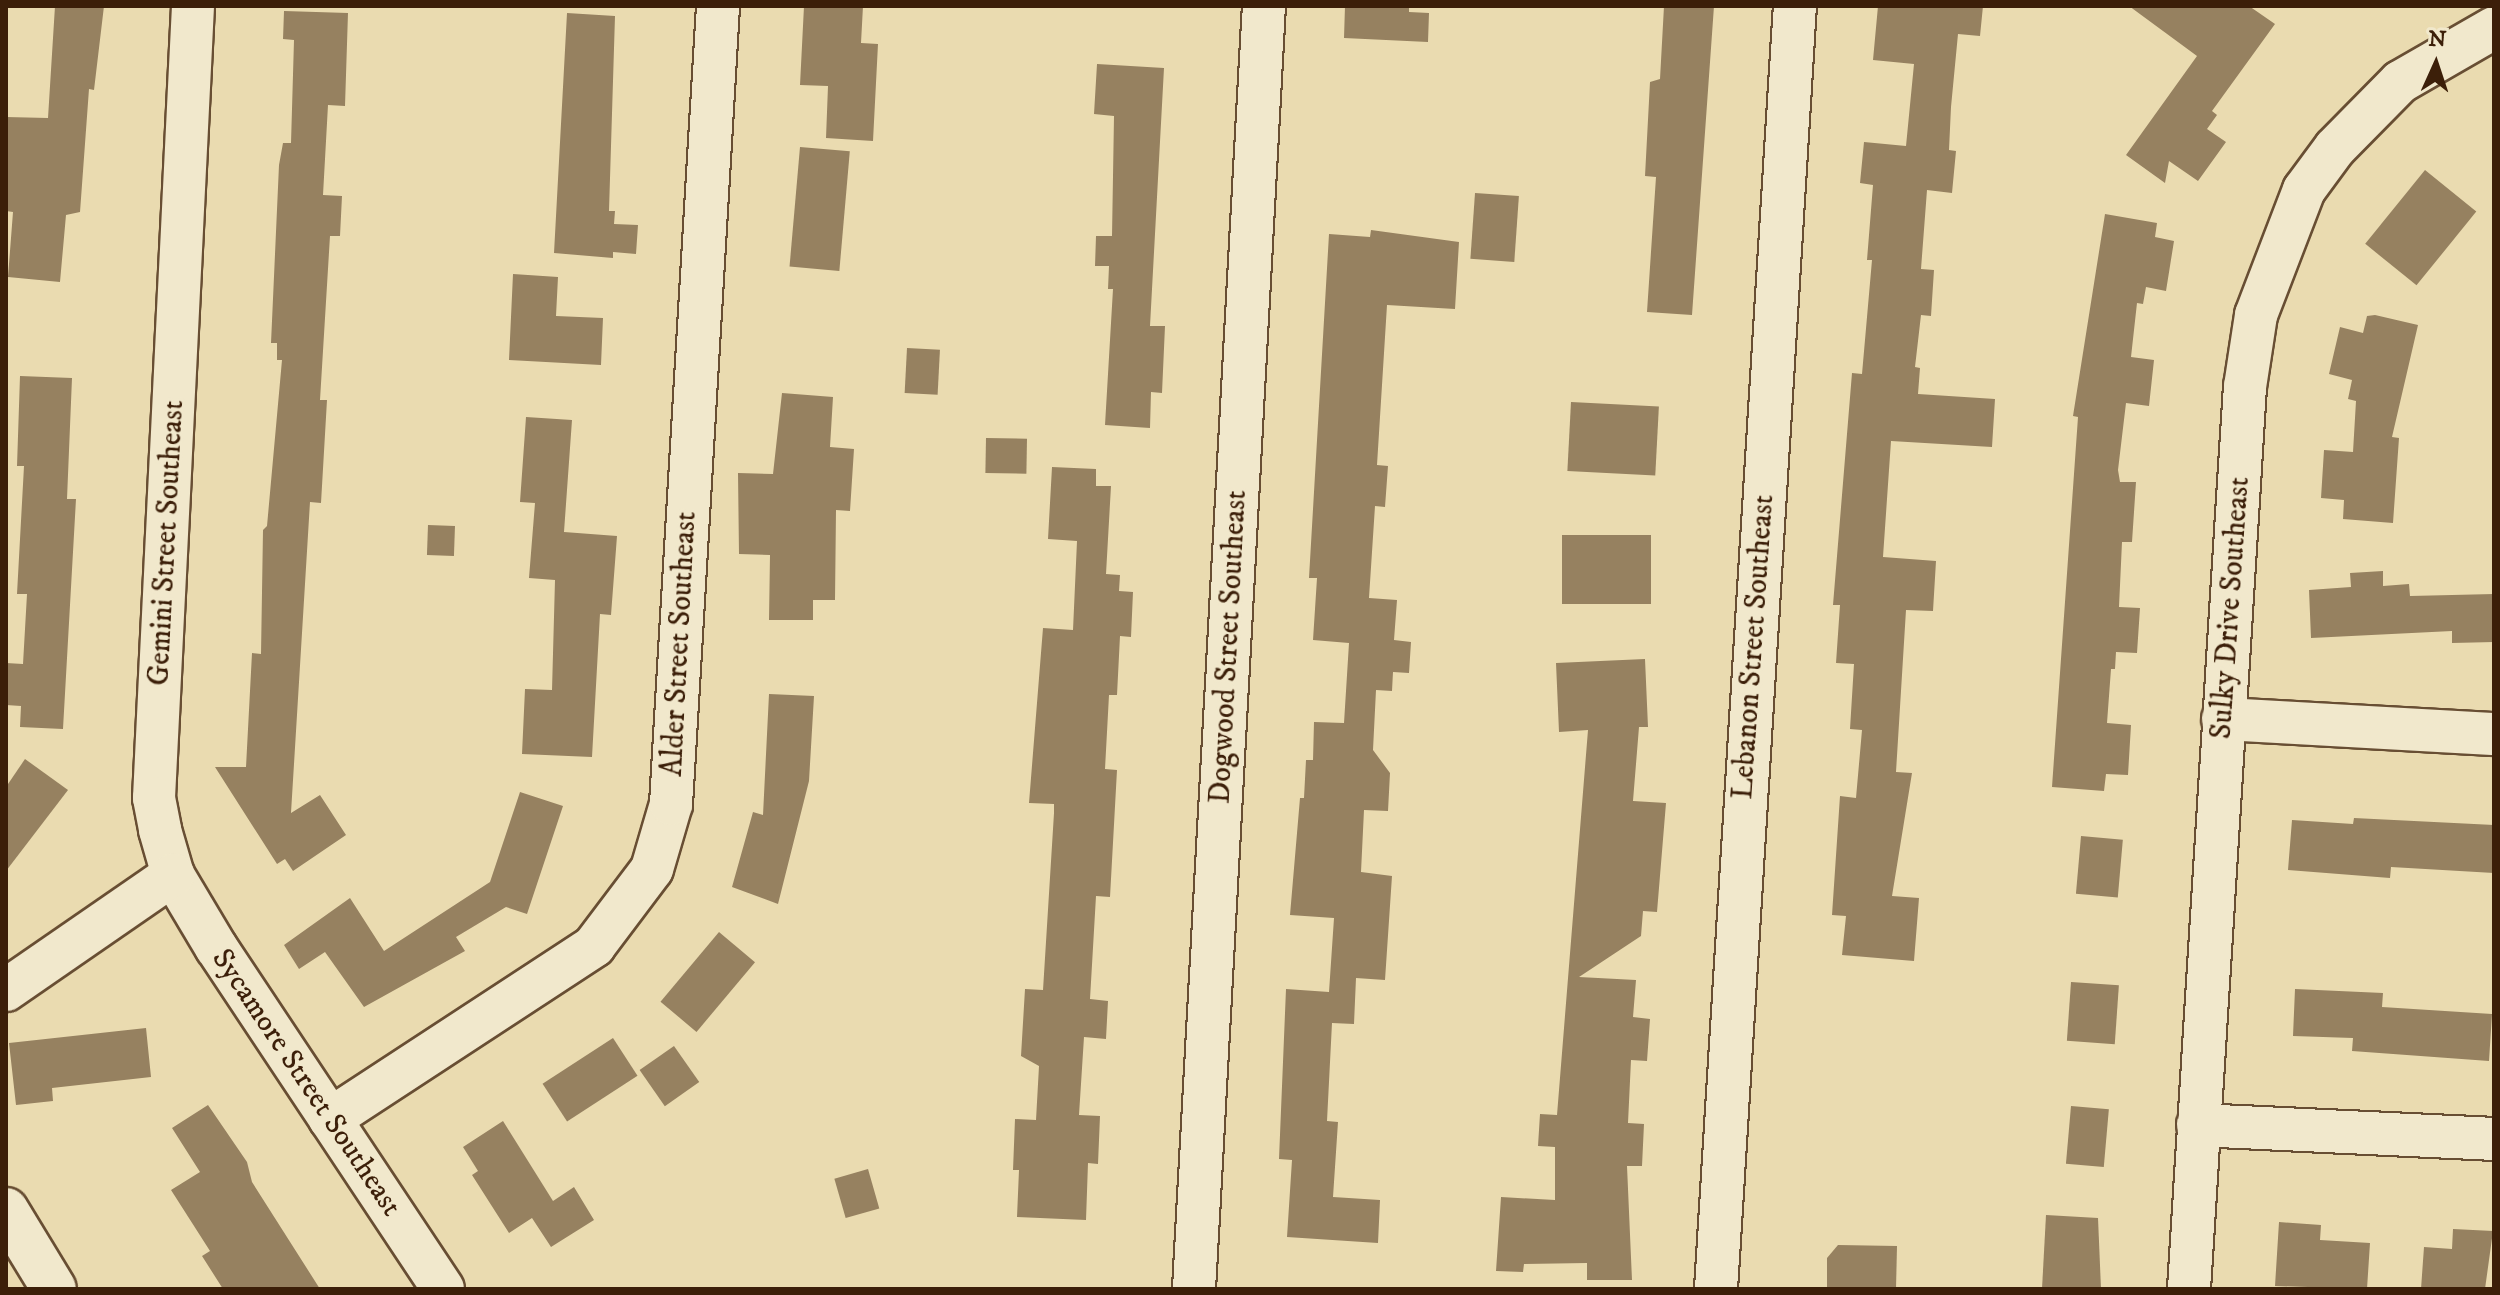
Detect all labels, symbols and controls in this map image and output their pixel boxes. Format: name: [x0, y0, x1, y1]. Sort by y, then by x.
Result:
north arrow: [2396, 24, 2476, 104]
text: N: [2428, 26, 2447, 53]
street label: Gemini Street Southeast: [142, 399, 192, 687]
street label: Sulky Drive Southeast: [2204, 476, 2258, 740]
street label: Dogwood Street Southeast: [1203, 489, 1255, 805]
street label: Lebanon Street Southeast: [1725, 493, 1783, 801]
street label: Alder Street Southeast: [655, 511, 705, 777]
street label: Sycamore Street Southeast: [203, 943, 409, 1223]

